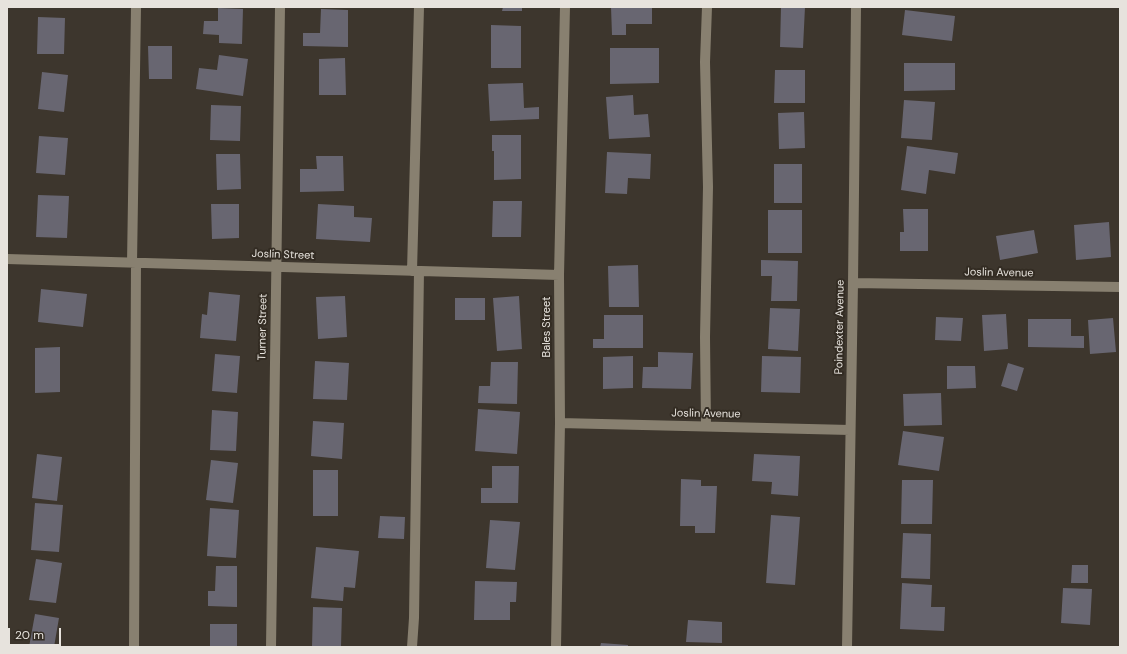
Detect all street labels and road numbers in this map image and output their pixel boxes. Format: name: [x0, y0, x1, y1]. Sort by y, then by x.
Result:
street label: Joslin Street: [251, 247, 315, 263]
street label: Joslin Avenue: [964, 266, 1034, 280]
street label: Poindexter Avenue: [833, 280, 847, 374]
street label: Turner Street: [256, 294, 270, 360]
street label: Bales Street: [540, 297, 554, 357]
street label: Joslin Avenue: [671, 407, 741, 421]

